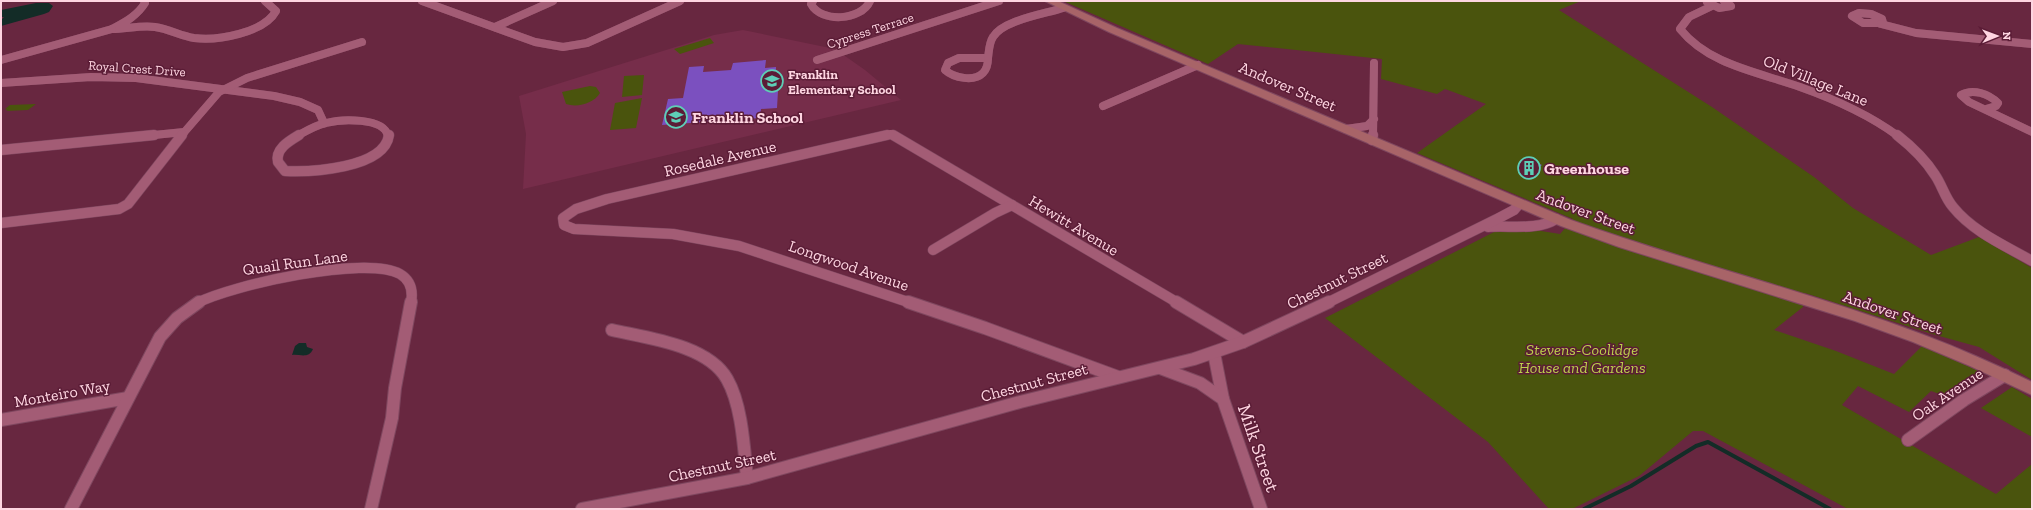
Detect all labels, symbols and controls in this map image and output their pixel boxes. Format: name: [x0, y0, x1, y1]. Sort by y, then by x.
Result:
street label: Cypress Terrace: [825, 9, 916, 52]
north arrow: [1977, 16, 2017, 56]
text: N: [2000, 32, 2013, 41]
street label: Old Village Lane: [1761, 51, 1871, 110]
street label: Andover Street: [1236, 57, 1339, 116]
street label: Royal Crest Drive: [88, 58, 186, 79]
place label: Franklin Elementary School: [788, 67, 896, 97]
school or university icon: Franklin Elementary School: [759, 68, 785, 94]
school or university icon: Franklin School: [663, 104, 689, 130]
place label: Franklin School: [692, 108, 804, 127]
street label: Rosedale Avenue: [662, 136, 778, 181]
building icon: Greenhouse: [1516, 155, 1542, 181]
place label: Greenhouse: [1544, 159, 1629, 178]
street label: Andover Street: [1534, 185, 1638, 238]
street label: Hewitt Avenue: [1025, 191, 1122, 260]
street label: Longwood Avenue: [786, 236, 911, 295]
street label: Quail Run Lane: [241, 246, 349, 279]
street label: Chestnut Street: [1284, 248, 1391, 313]
street label: Andover Street: [1841, 287, 1945, 338]
park label: Stevens-Coolidge House and Gardens: [1518, 340, 1646, 377]
street label: Chestnut Street: [979, 359, 1090, 406]
street label: Oak Avenue: [1908, 364, 1986, 425]
street label: Monteiro Way: [13, 376, 112, 411]
street label: Milk Street: [1233, 401, 1284, 495]
street label: Chestnut Street: [667, 445, 778, 486]

